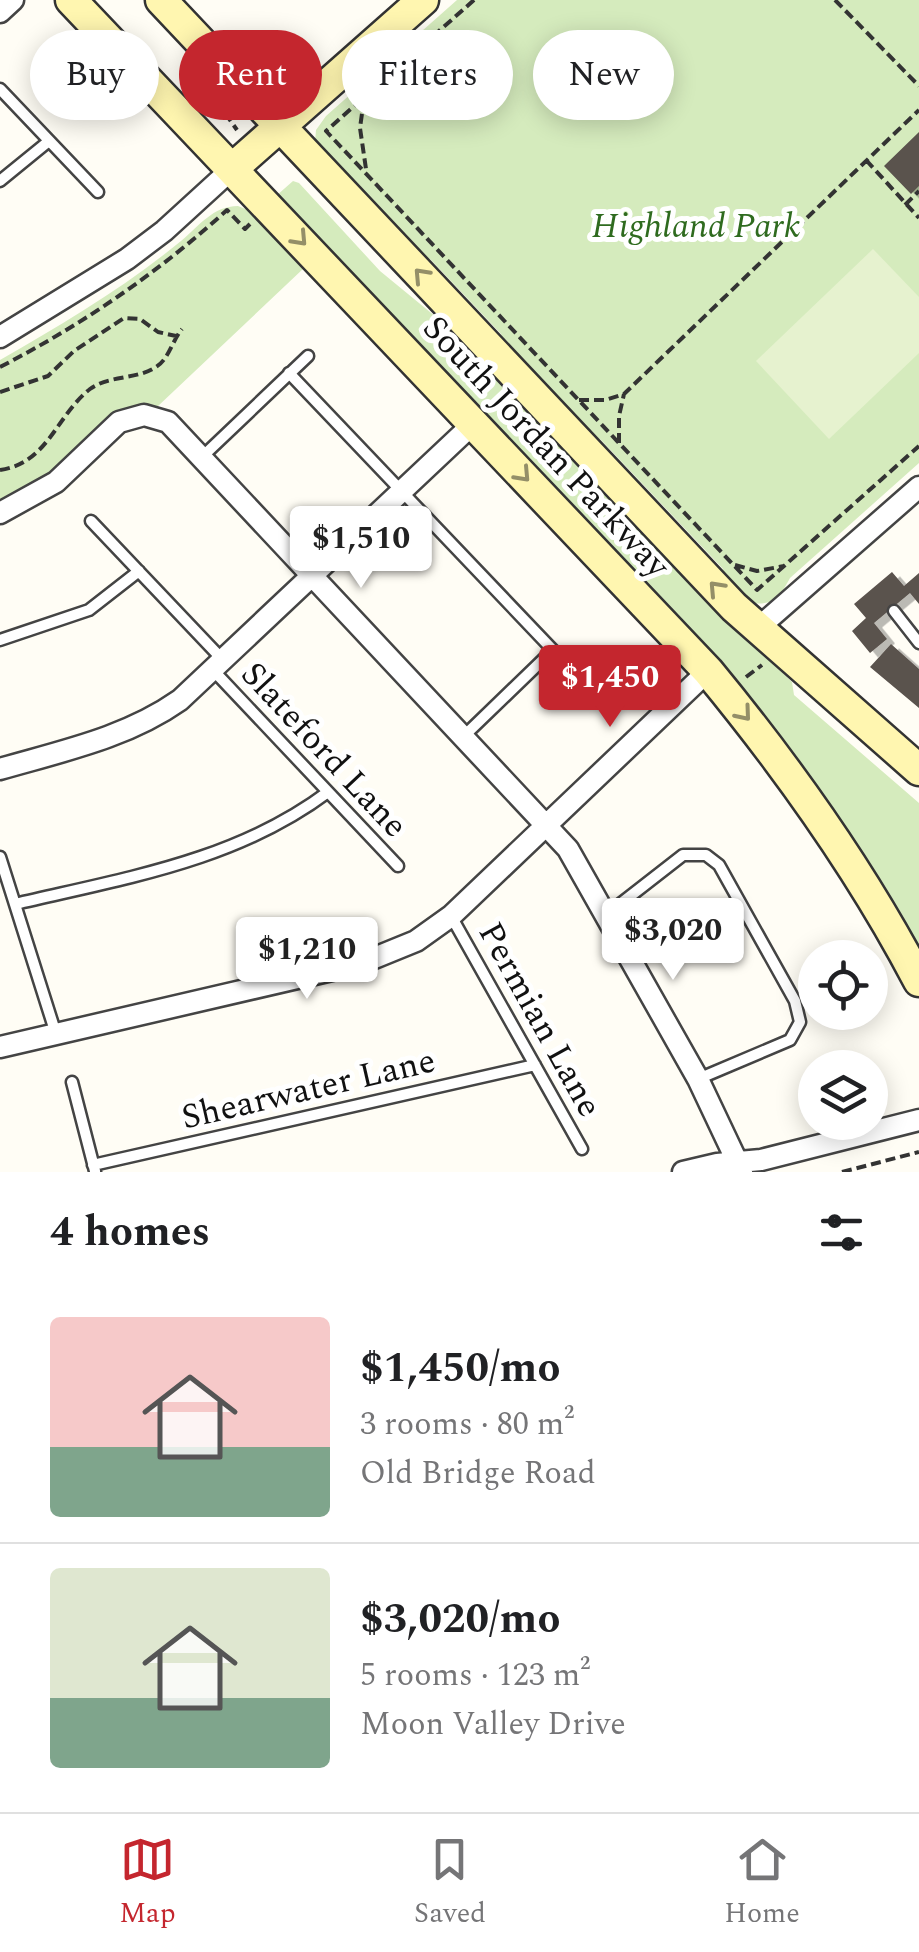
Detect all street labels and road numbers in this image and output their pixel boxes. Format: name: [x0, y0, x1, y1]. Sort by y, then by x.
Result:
street label: South Jordan Parkway: [410, 303, 683, 591]
street label: Slateford Lane: [228, 650, 420, 850]
street label: Permian Lane: [464, 912, 615, 1127]
street label: Shearwater Lane: [176, 1035, 441, 1144]

